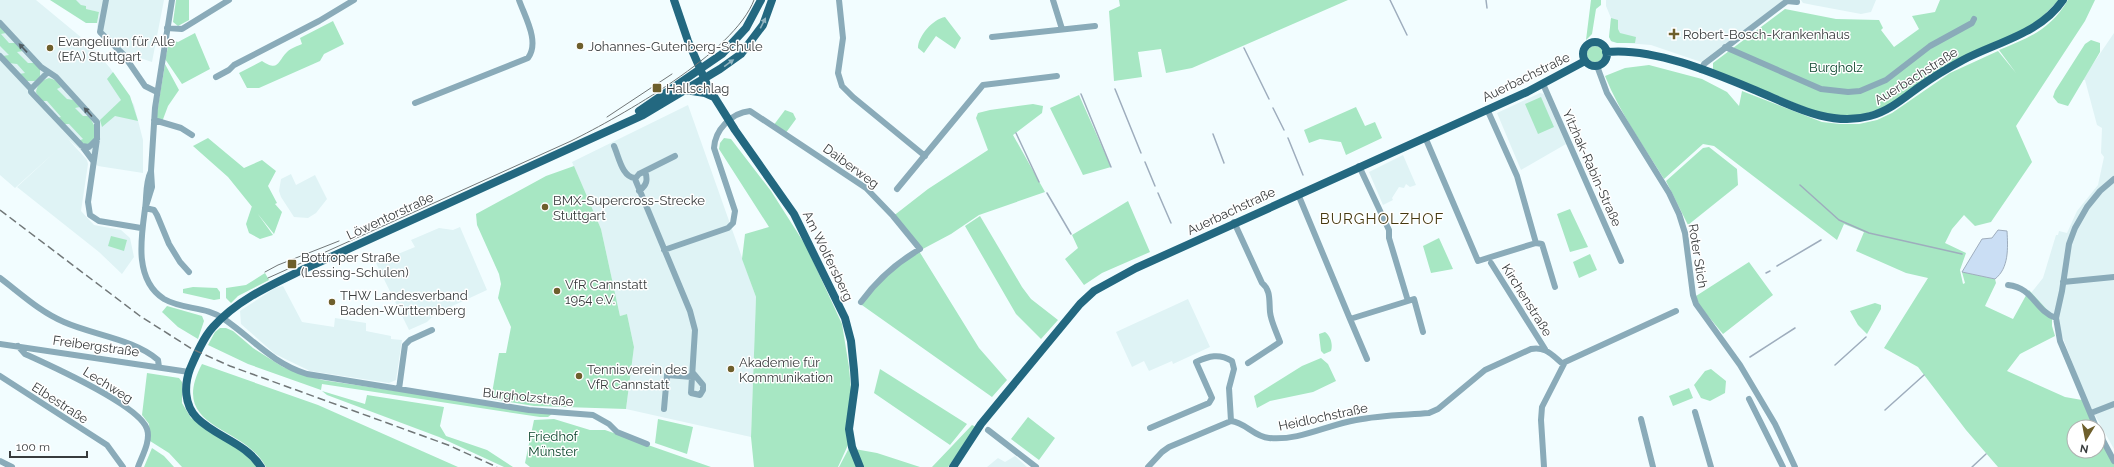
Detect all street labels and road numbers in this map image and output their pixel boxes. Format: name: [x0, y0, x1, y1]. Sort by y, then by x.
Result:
street label: Auerbachstraße: [1872, 44, 1961, 108]
street label: Auerbachstraße: [1480, 49, 1573, 105]
street label: Yitzhak-Rabin-Straße: [1559, 107, 1625, 229]
street label: Daiberweg: [820, 141, 882, 191]
street label: Auerbachstraße: [1185, 184, 1278, 238]
street label: Löwentorstraße: [344, 189, 436, 243]
street label: Am Wolfersberg: [800, 209, 856, 303]
street label: Roter Stich: [1686, 223, 1710, 289]
street label: Kirchenstraße: [1499, 261, 1555, 339]
street label: Freibergstraße: [52, 333, 141, 360]
street label: Lechweg: [80, 364, 136, 406]
street label: Elbestraße: [29, 379, 91, 427]
street label: Burgholzstraße: [482, 385, 574, 409]
street label: Heidlochstraße: [1277, 400, 1369, 434]

